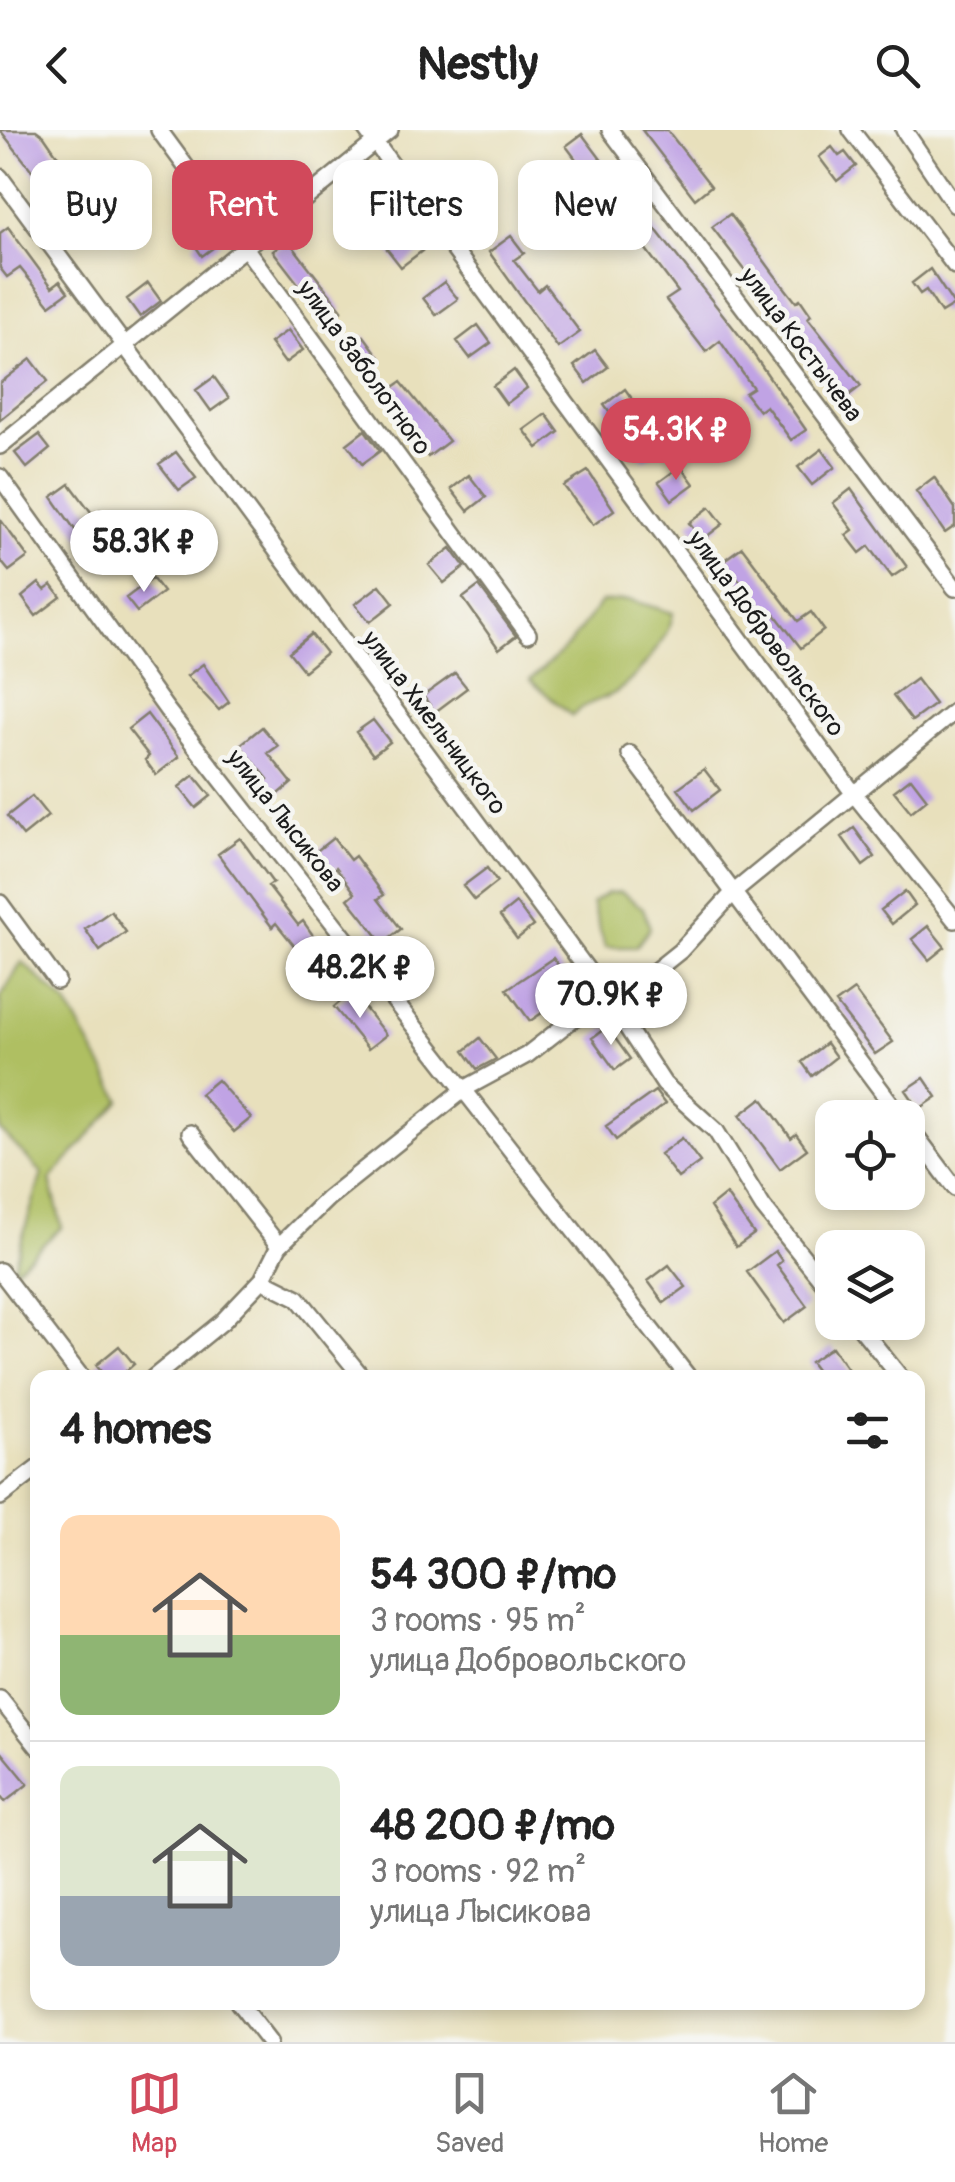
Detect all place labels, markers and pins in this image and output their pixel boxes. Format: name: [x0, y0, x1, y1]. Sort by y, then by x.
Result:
pin: 54.3K ₽: [584, 398, 768, 483]
pin: 58.3K ₽: [52, 510, 236, 595]
pin: 48.2K ₽: [268, 936, 452, 1021]
pin: 70.9K ₽: [519, 963, 703, 1048]

